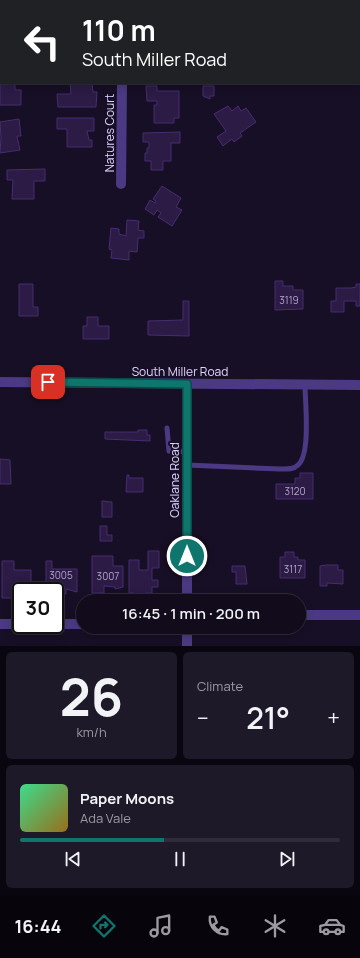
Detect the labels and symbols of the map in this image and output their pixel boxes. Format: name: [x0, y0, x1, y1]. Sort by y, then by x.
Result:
street label: Natures Court: [101, 93, 118, 172]
house number: 3119: [279, 293, 299, 307]
street label: South Miller Road: [132, 363, 228, 380]
pin: [31, 365, 65, 399]
street label: Oaklane Road: [166, 442, 183, 518]
house number: 3120: [284, 484, 306, 498]
position arrow: [166, 535, 208, 577]
house number: 3117: [284, 562, 302, 576]
house number: 3005: [49, 568, 73, 582]
house number: 3007: [97, 569, 119, 583]
speed limit sign: 30: [12, 582, 64, 634]

